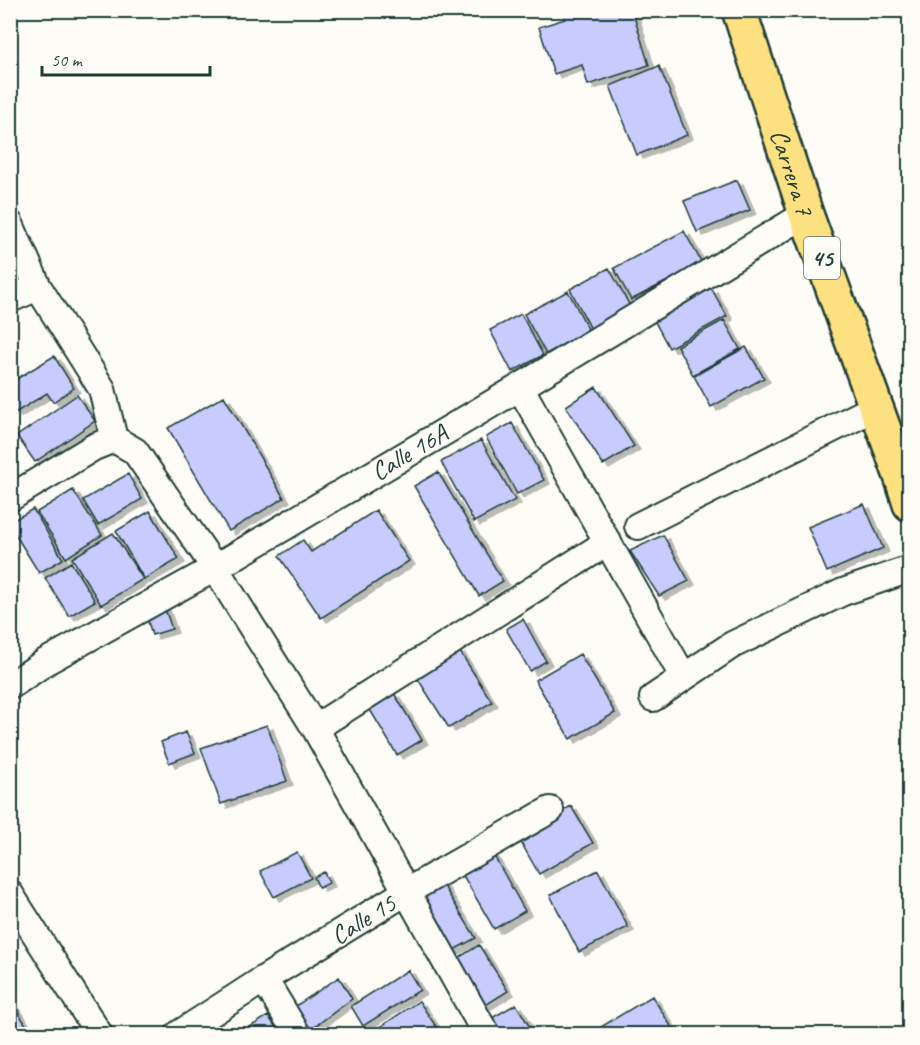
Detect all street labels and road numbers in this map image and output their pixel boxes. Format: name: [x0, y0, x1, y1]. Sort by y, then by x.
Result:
street label: Carrera 7: [762, 125, 822, 221]
road number: 45: [804, 237, 840, 279]
street label: Calle 16A: [365, 416, 455, 488]
street label: Calle 15: [325, 886, 403, 952]

